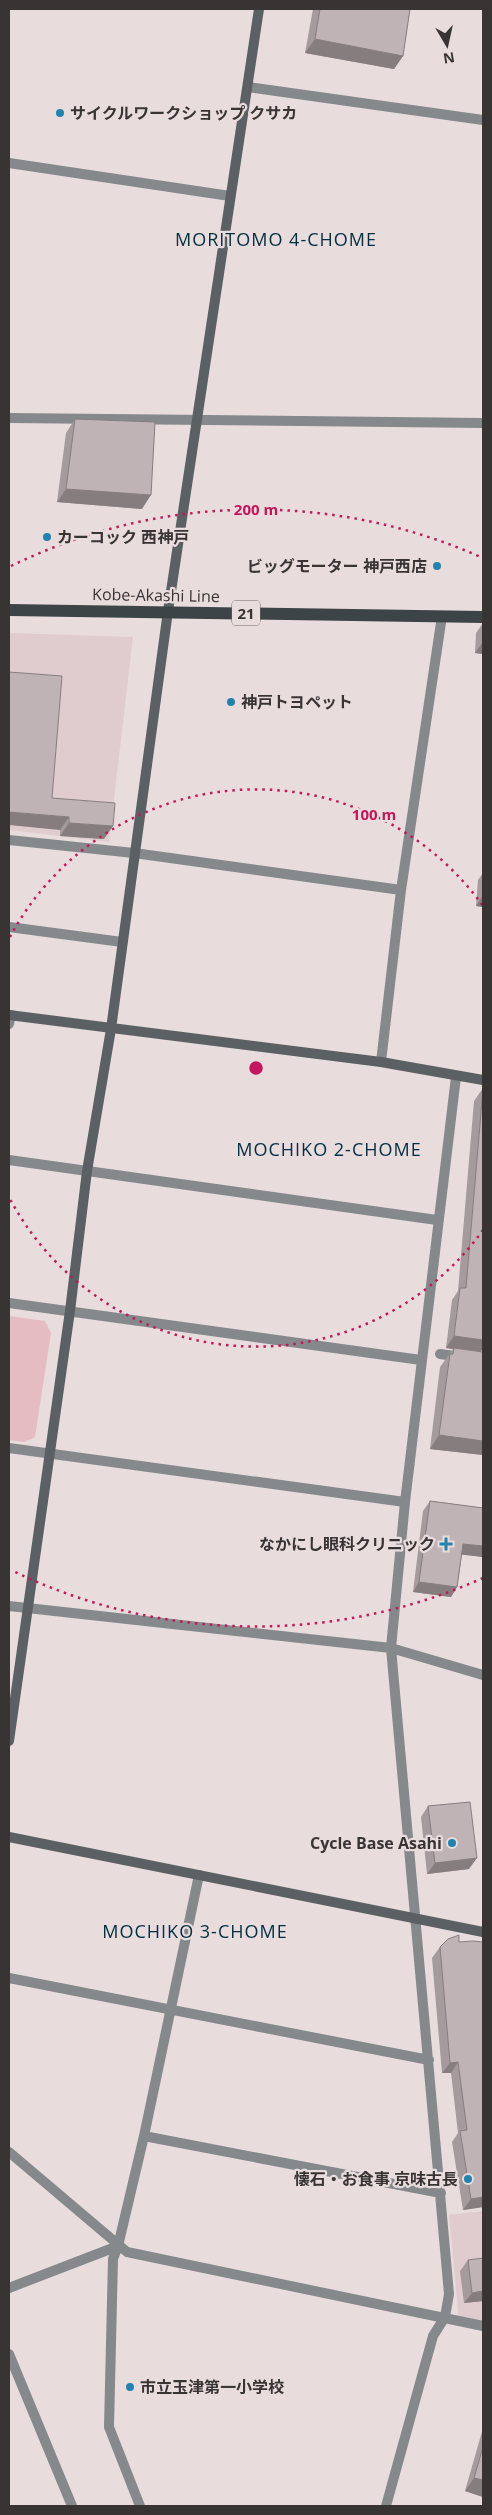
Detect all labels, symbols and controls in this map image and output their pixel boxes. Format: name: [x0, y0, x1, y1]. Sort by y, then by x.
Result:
north arrow: [422, 20, 472, 70]
text: N: [442, 48, 456, 69]
place label: サイクルワークショップ クサカ: [70, 102, 297, 124]
marker: サイクルワークショップ クサカ: [54, 107, 66, 119]
district label: MORITOMO 4-CHOME: [175, 227, 377, 251]
text: 200 m: [234, 499, 278, 519]
place label: カーコック 西神戸: [57, 526, 189, 548]
marker: カーコック 西神戸: [41, 531, 53, 543]
place label: ビッグモーター 神戸西店: [247, 555, 427, 577]
marker: ビッグモーター 神戸西店: [431, 560, 443, 572]
street label: Kobe-Akashi Line: [92, 583, 220, 607]
road number: 21: [232, 600, 260, 626]
place label: 神戸トヨペット: [241, 691, 353, 713]
marker: 神戸トヨペット: [225, 696, 237, 708]
text: 100 m: [352, 804, 396, 824]
centre of rings: [247, 1059, 265, 1077]
district label: MOCHIKO 2-CHOME: [236, 1137, 422, 1161]
place label: なかにし眼科クリニック: [259, 1533, 435, 1555]
marker: なかにし眼科クリニック: [439, 1537, 453, 1551]
place label: Cycle Base Asahi: [310, 1832, 442, 1854]
marker: Cycle Base Asahi: [446, 1837, 458, 1849]
district label: MOCHIKO 3-CHOME: [102, 1919, 288, 1943]
place label: 懐石・お食事 京味古長: [294, 2168, 458, 2190]
marker: 懐石・お食事 京味古長: [462, 2173, 474, 2185]
place label: 市立玉津第一小学校: [140, 2376, 284, 2398]
marker: 市立玉津第一小学校: [124, 2381, 136, 2393]

